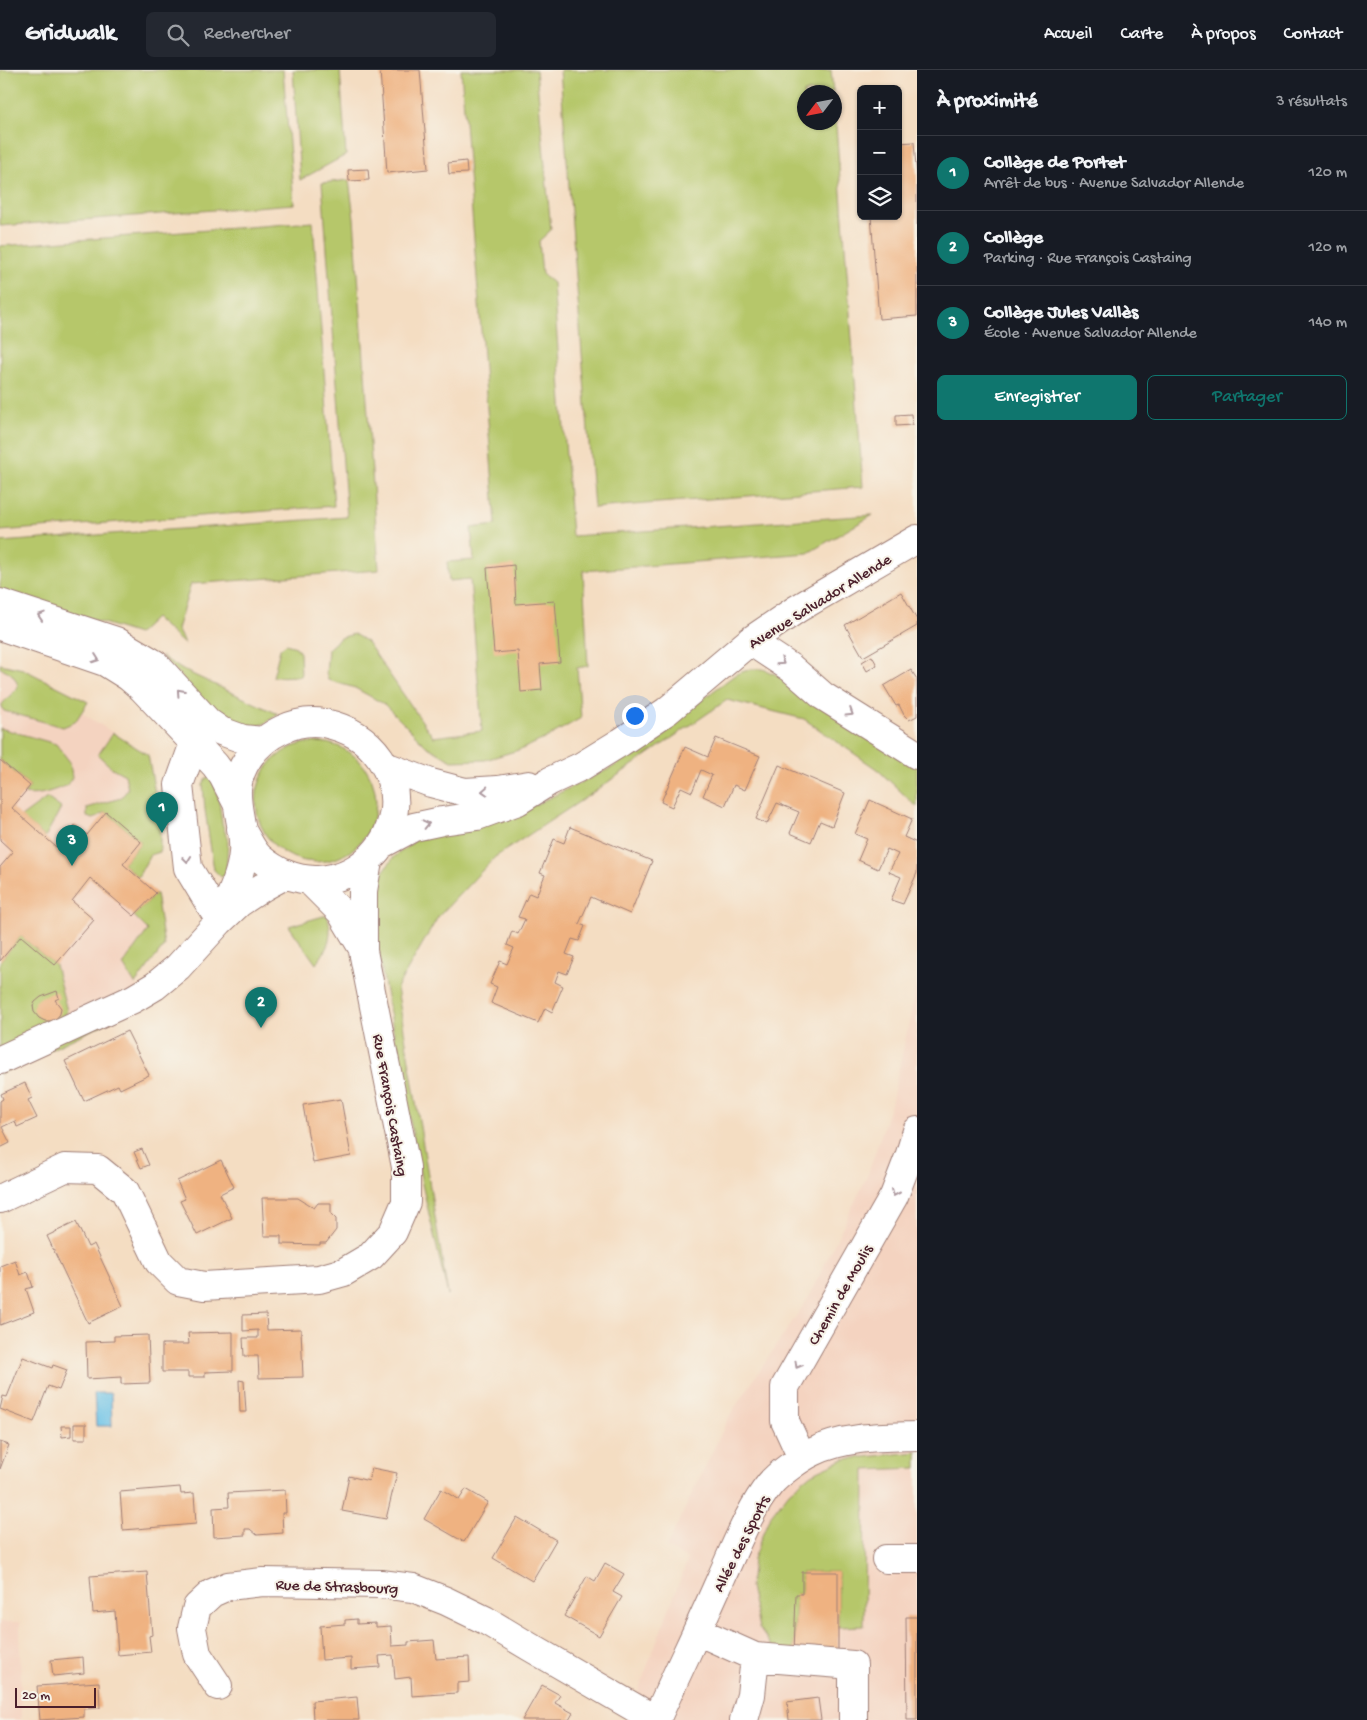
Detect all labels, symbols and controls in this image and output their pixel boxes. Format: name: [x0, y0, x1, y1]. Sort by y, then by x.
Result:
search box: [146, 12, 496, 57]
text: Gridwalk: [25, 20, 116, 49]
icon: search: [164, 21, 192, 49]
text: Rechercher: [204, 23, 290, 46]
text: Accueil: [1044, 24, 1092, 45]
text: Carte: [1120, 24, 1163, 45]
text: À propos: [1191, 24, 1256, 45]
text: Contact: [1284, 24, 1342, 45]
north arrow: [797, 85, 842, 130]
map controls: [857, 85, 902, 220]
button: +: [857, 85, 902, 130]
text: À proximité: [937, 90, 1038, 115]
text: 3 résultats: [1276, 93, 1347, 112]
button: −: [857, 130, 902, 175]
text: Collège de Portet: [984, 152, 1125, 175]
text: 1: [950, 164, 956, 183]
text: 120 m: [1308, 164, 1347, 183]
button: layers: [857, 175, 902, 220]
text: Arrêt de bus · Avenue Salvador Allende: [984, 175, 1244, 194]
text: Collège: [984, 227, 1043, 250]
text: 2: [949, 239, 957, 258]
text: 120 m: [1308, 239, 1347, 258]
text: Parking · Rue François Castaing: [984, 250, 1191, 269]
text: Collège Jules Vallès: [984, 302, 1138, 325]
text: 3: [949, 314, 957, 333]
text: 140 m: [1309, 314, 1347, 333]
text: École · Avenue Salvador Allende: [984, 325, 1197, 344]
button: Enregistrer: [937, 375, 1137, 420]
button: Partager: [1147, 375, 1347, 420]
street label: Avenue Salvador Allende: [746, 551, 896, 655]
one-way arrow: [37, 612, 45, 622]
one-way arrow: [91, 653, 99, 663]
one-way arrow: [776, 655, 785, 665]
one-way arrow: [177, 689, 186, 698]
your location: [622, 703, 648, 729]
one-way arrow: [844, 707, 853, 716]
one-way arrow: [480, 785, 488, 796]
pin: 1: [146, 792, 178, 833]
one-way arrow: [422, 819, 430, 830]
pin: 3: [56, 825, 88, 866]
one-way arrow: [181, 856, 192, 864]
pin: 2: [245, 987, 277, 1028]
street label: Rue François Castaing: [367, 1033, 410, 1178]
one-way arrow: [890, 1188, 901, 1197]
street label: Chemin de Moulis: [806, 1241, 879, 1349]
one-way arrow: [794, 1360, 804, 1369]
street label: Allée des Sports: [711, 1492, 776, 1596]
street label: Rue de Strasbourg: [275, 1577, 399, 1600]
scale bar: [15, 1685, 96, 1708]
text: 20 m: [22, 1688, 50, 1705]

